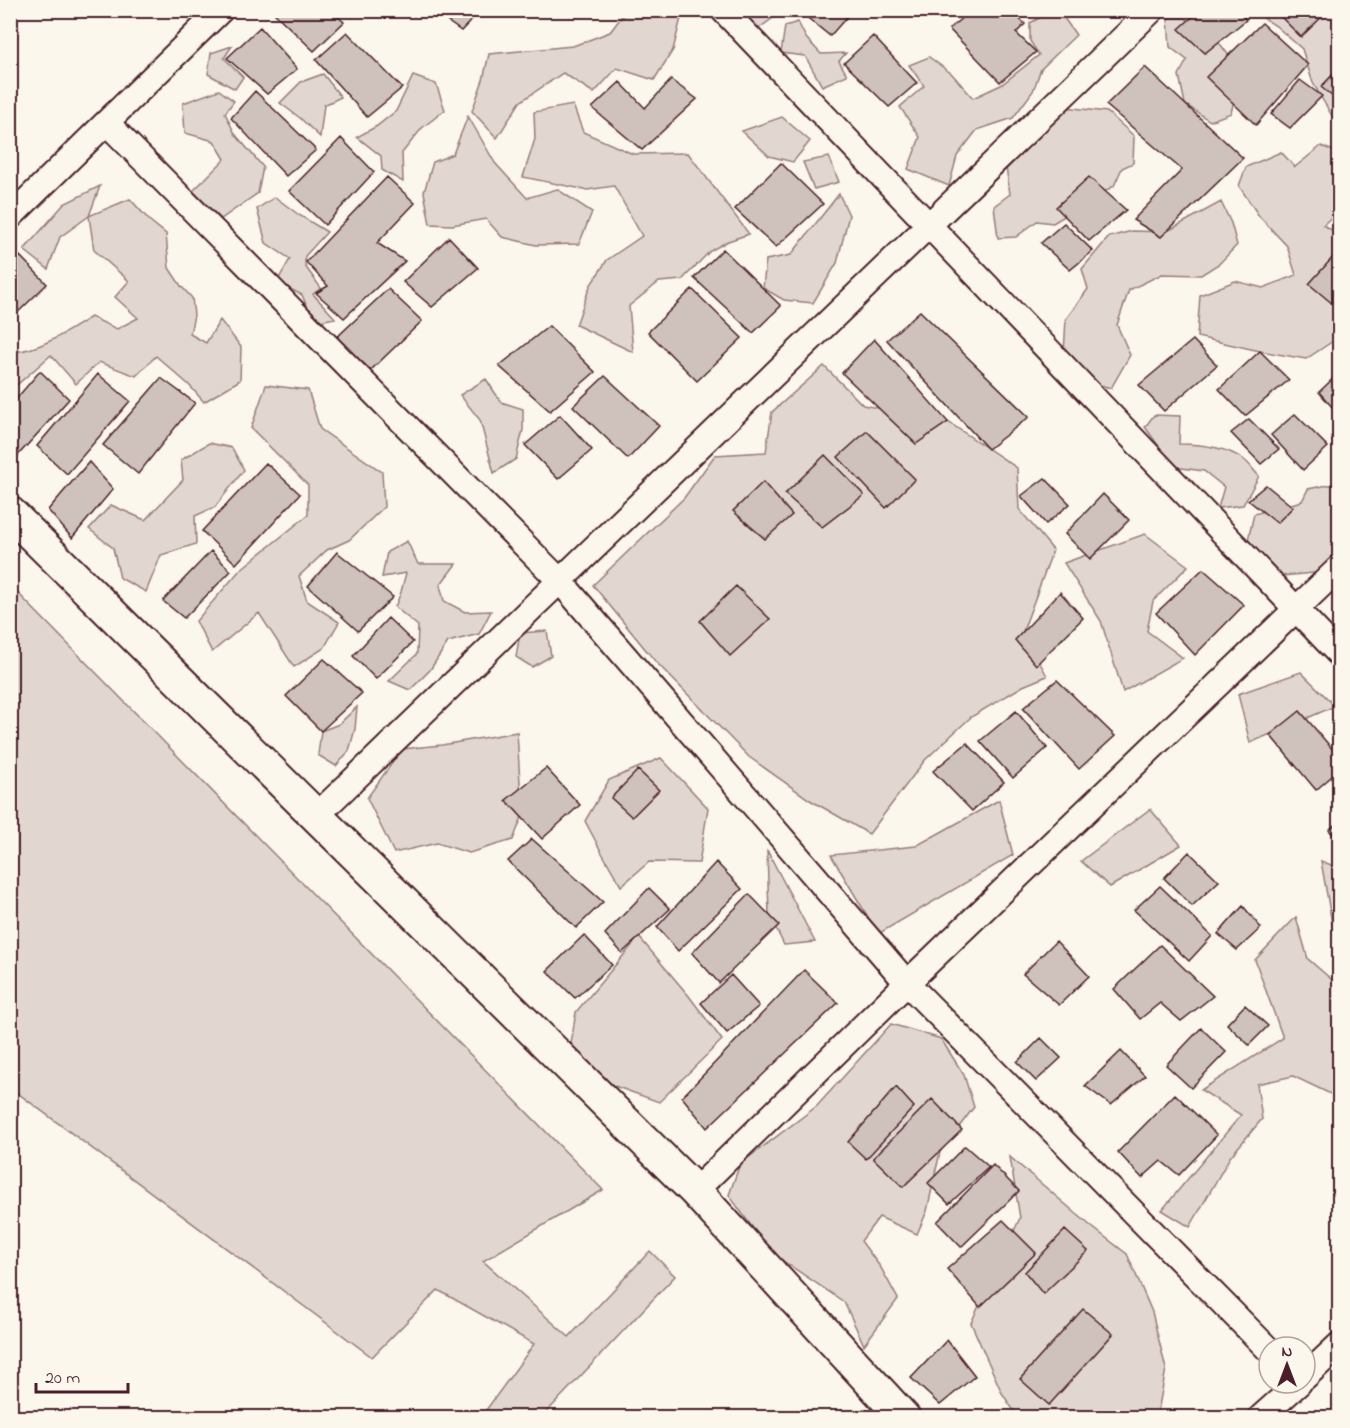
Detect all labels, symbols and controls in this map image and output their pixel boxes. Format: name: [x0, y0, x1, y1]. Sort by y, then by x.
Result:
north arrow: [1257, 1335, 1317, 1395]
text: N: [1282, 1340, 1293, 1364]
scale bar: [36, 1356, 128, 1394]
text: 20 m: [45, 1366, 80, 1392]

